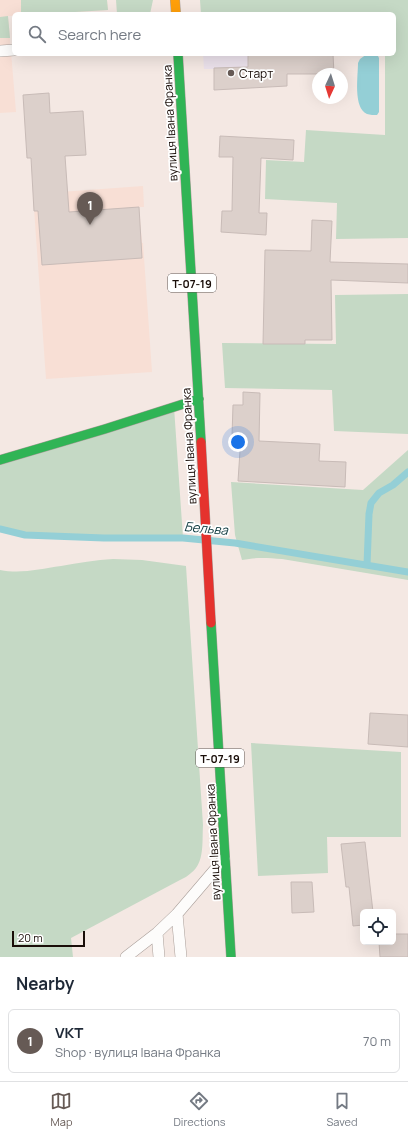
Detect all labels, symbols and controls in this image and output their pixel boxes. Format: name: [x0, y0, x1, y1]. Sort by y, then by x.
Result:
search box: [12, 12, 396, 56]
icon: search: [26, 23, 48, 45]
text: Search here: [58, 24, 141, 45]
street label: вулиця Івана Франка: [158, 64, 182, 182]
place label: Старт: [239, 65, 273, 82]
marker: Старт: [226, 68, 236, 78]
north arrow: [312, 68, 348, 104]
pin: 1: [77, 192, 103, 225]
road number: Т-07-19: [168, 274, 216, 292]
street label: вулиця Івана Франка: [177, 387, 201, 505]
your location: [228, 432, 248, 452]
water label: Бельва: [183, 517, 229, 539]
road number: Т-07-19: [196, 749, 244, 767]
street label: вулиця Івана Франка: [201, 783, 225, 901]
map controls: [360, 909, 396, 945]
button: locate: [360, 909, 396, 945]
scale bar: [12, 929, 85, 948]
text: 20 m: [18, 930, 43, 945]
text: Nearby: [16, 972, 74, 995]
text: VKT: [55, 1022, 83, 1043]
text: 1: [27, 1032, 33, 1050]
text: 70 m: [363, 1032, 391, 1050]
text: Shop · вулиця Івана Франка: [55, 1043, 221, 1061]
tab: Map: [50, 1090, 72, 1129]
tab: Directions: [173, 1090, 226, 1129]
tab: Saved: [327, 1090, 358, 1129]

